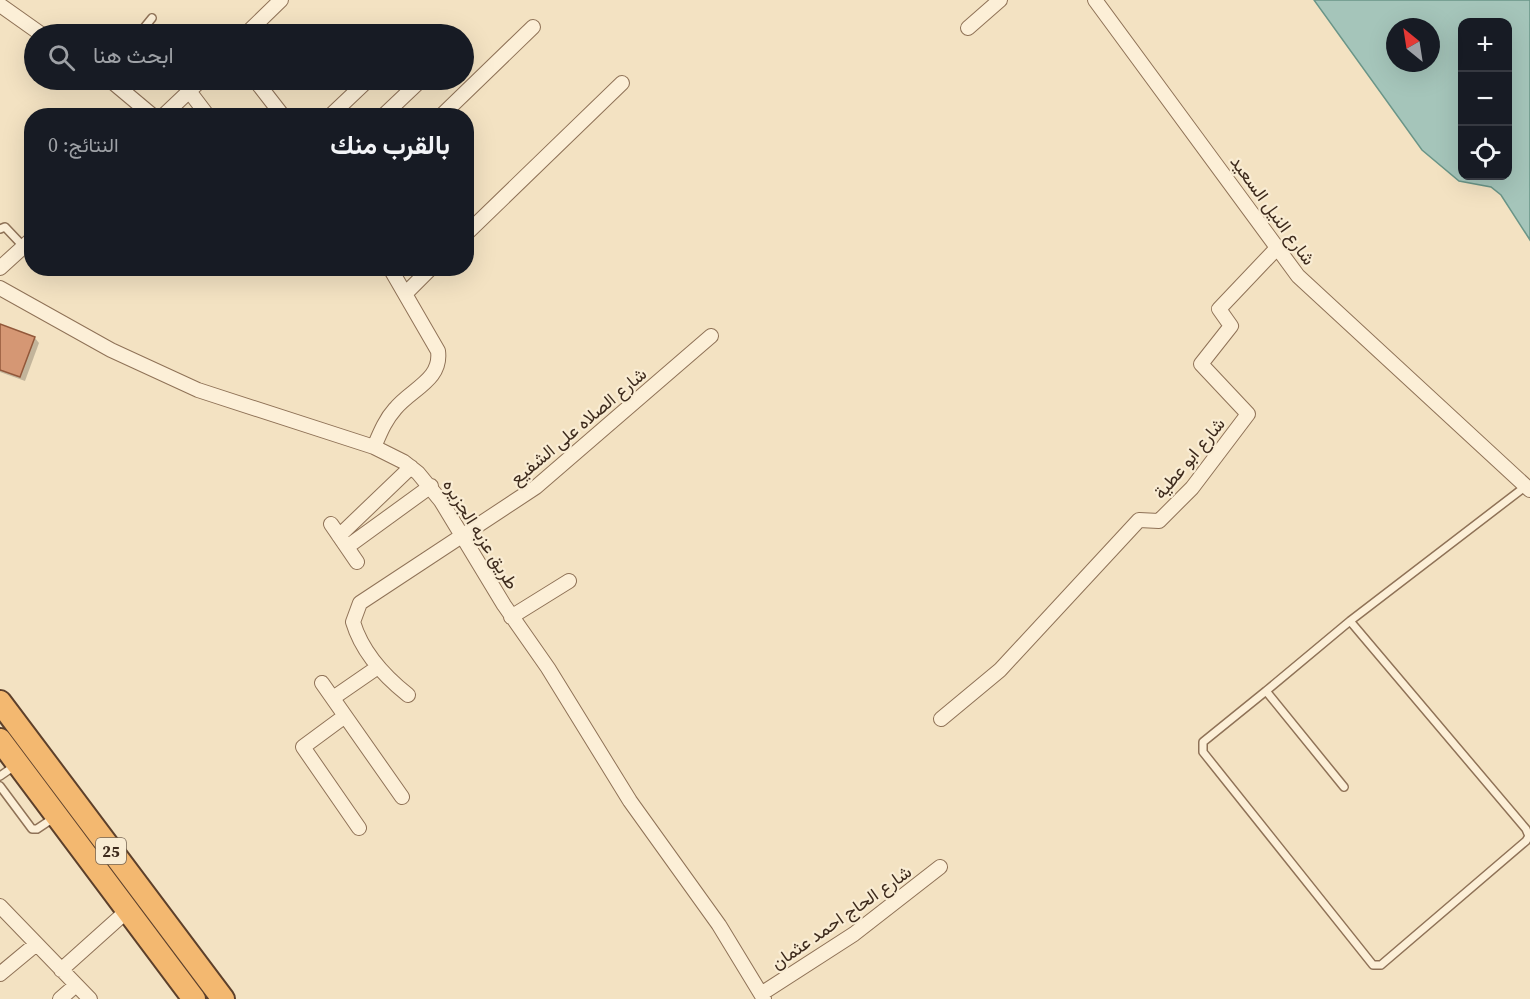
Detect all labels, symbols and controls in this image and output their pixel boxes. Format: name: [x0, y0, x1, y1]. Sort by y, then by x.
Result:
north arrow: [1386, 18, 1440, 72]
map controls: [1458, 18, 1512, 180]
button: +: [1458, 18, 1512, 72]
search box: [24, 24, 474, 90]
text: ابحث هنا: [93, 40, 174, 70]
icon: search: [45, 41, 78, 74]
button: −: [1458, 72, 1512, 126]
button: locate: [1458, 126, 1512, 180]
text: بالقرب منك: [330, 127, 450, 163]
text: النتائج: 0: [48, 131, 119, 159]
street label: شارع النيل السعيد: [1225, 150, 1321, 270]
street label: شارع الصلاه على الشفيع: [504, 361, 652, 491]
street label: شارع ابو عطية: [1147, 412, 1231, 504]
street label: طريق عزبه الجزيره: [437, 474, 525, 594]
road number: 25: [96, 838, 126, 864]
street label: شارع الحاج احمد عثمان: [766, 859, 916, 975]

